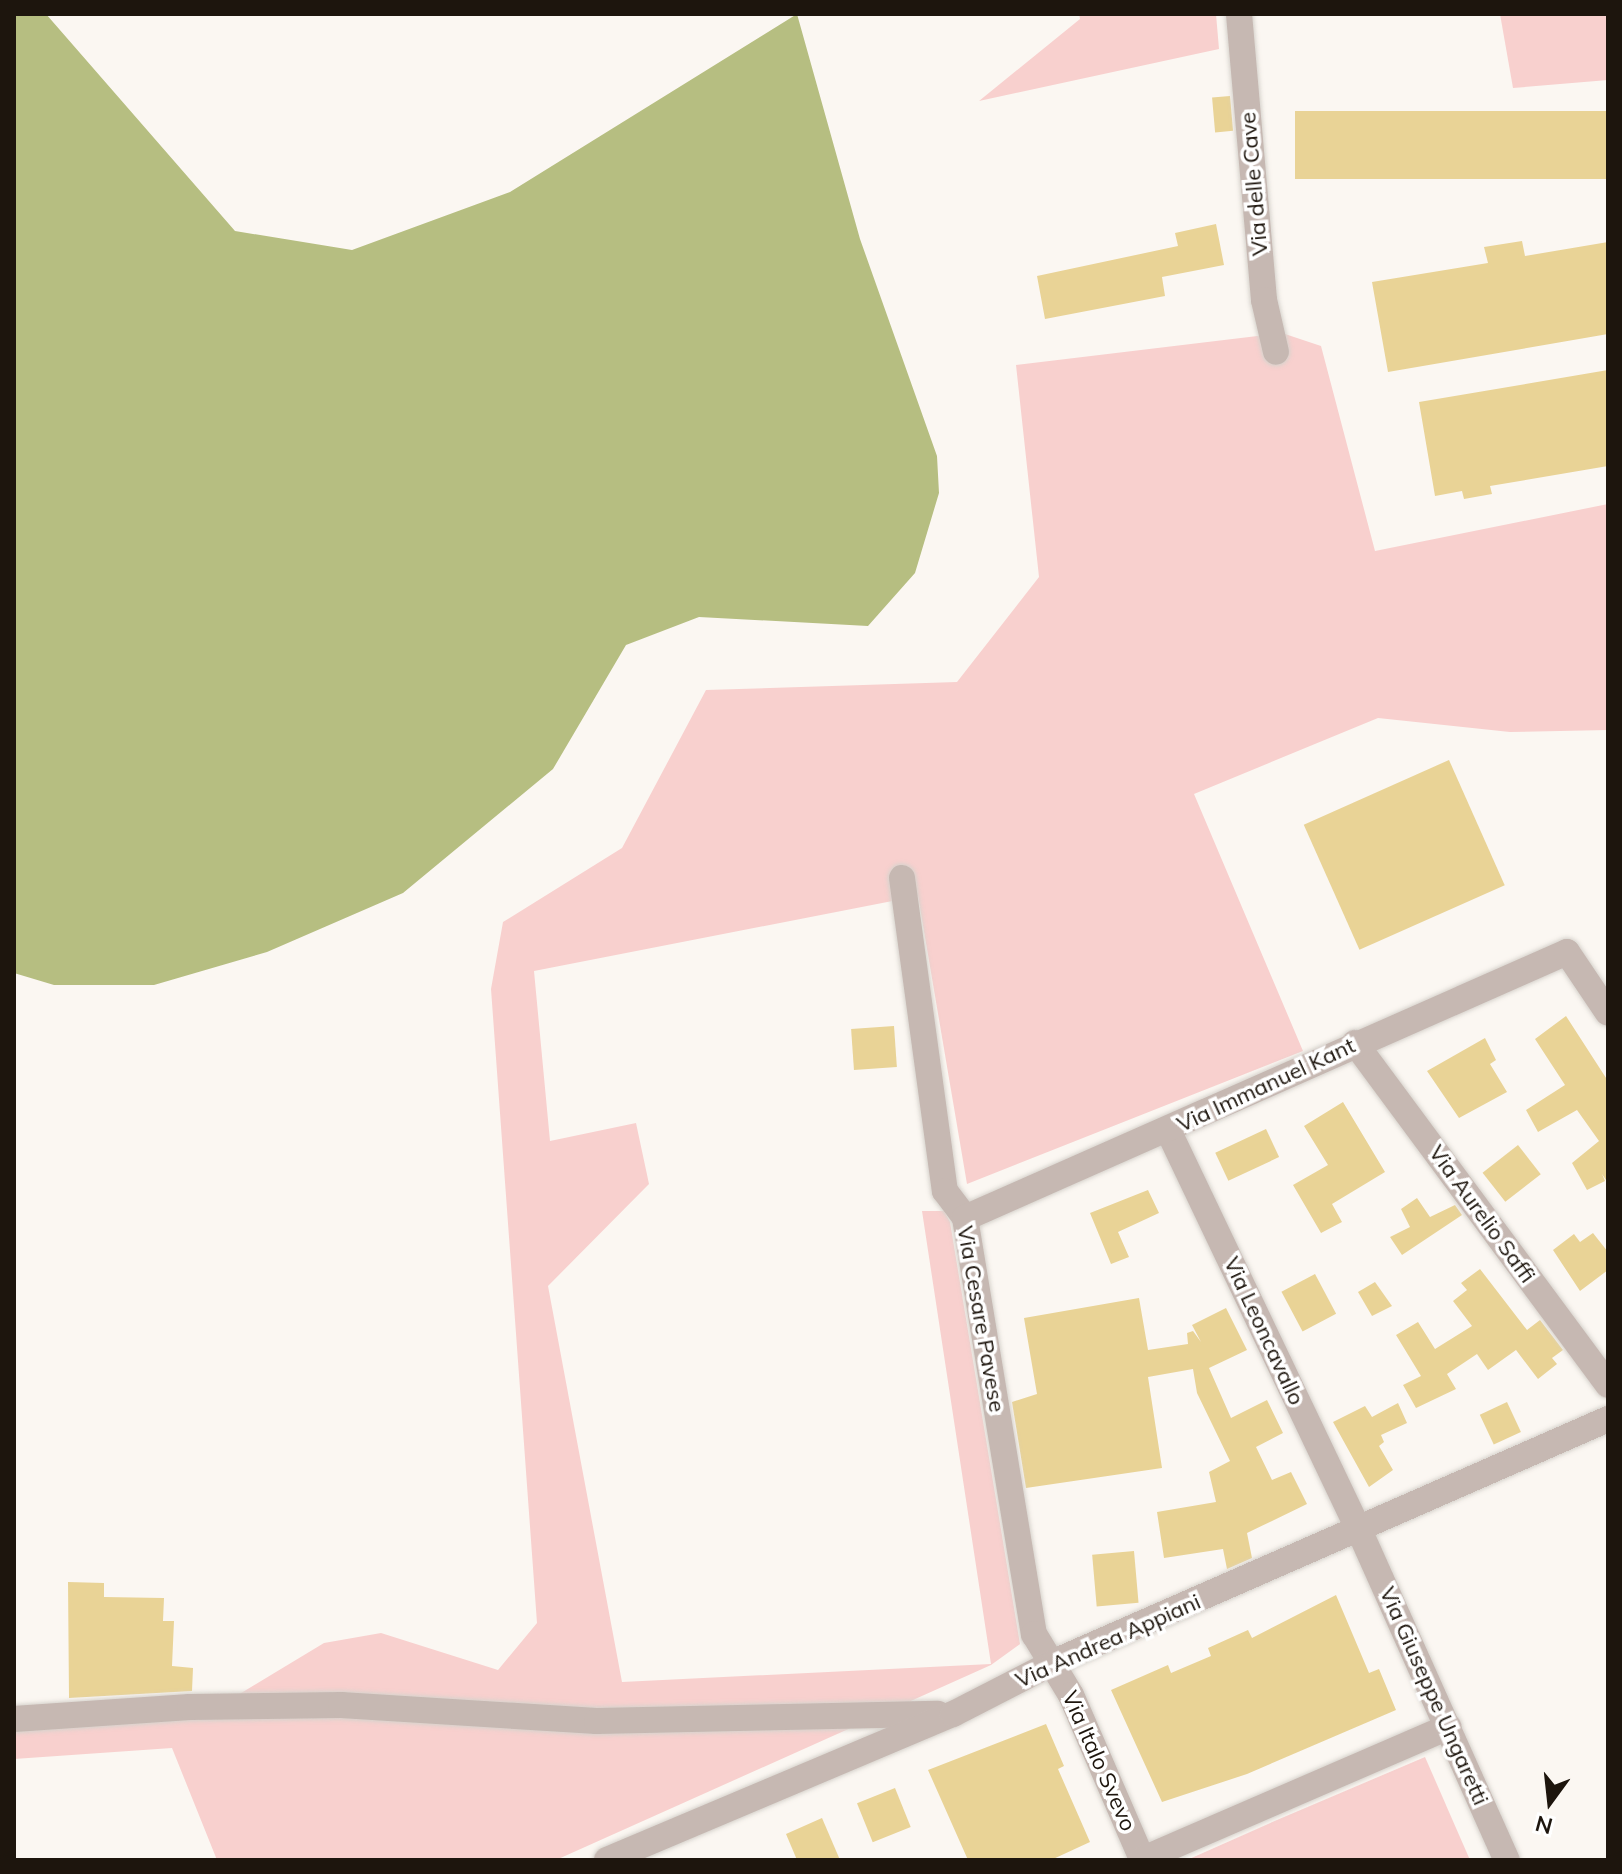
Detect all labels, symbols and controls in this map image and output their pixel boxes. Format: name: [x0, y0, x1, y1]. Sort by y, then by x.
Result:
street label: Via delle Cave: [1235, 111, 1273, 257]
street label: Via Immanuel Kant: [1173, 1032, 1359, 1138]
street label: Via Aurelio Saffi: [1423, 1140, 1541, 1288]
street label: Via Cesare Pavese: [952, 1224, 1010, 1414]
street label: Via Leoncavallo: [1218, 1253, 1310, 1409]
street label: Via Giuseppe Ungaretti: [1374, 1583, 1494, 1809]
street label: Via Andrea Appiani: [1011, 1588, 1205, 1694]
street label: Via Italo Svevo: [1056, 1687, 1142, 1835]
north arrow: [1510, 1762, 1590, 1842]
text: N: [1532, 1810, 1555, 1841]

